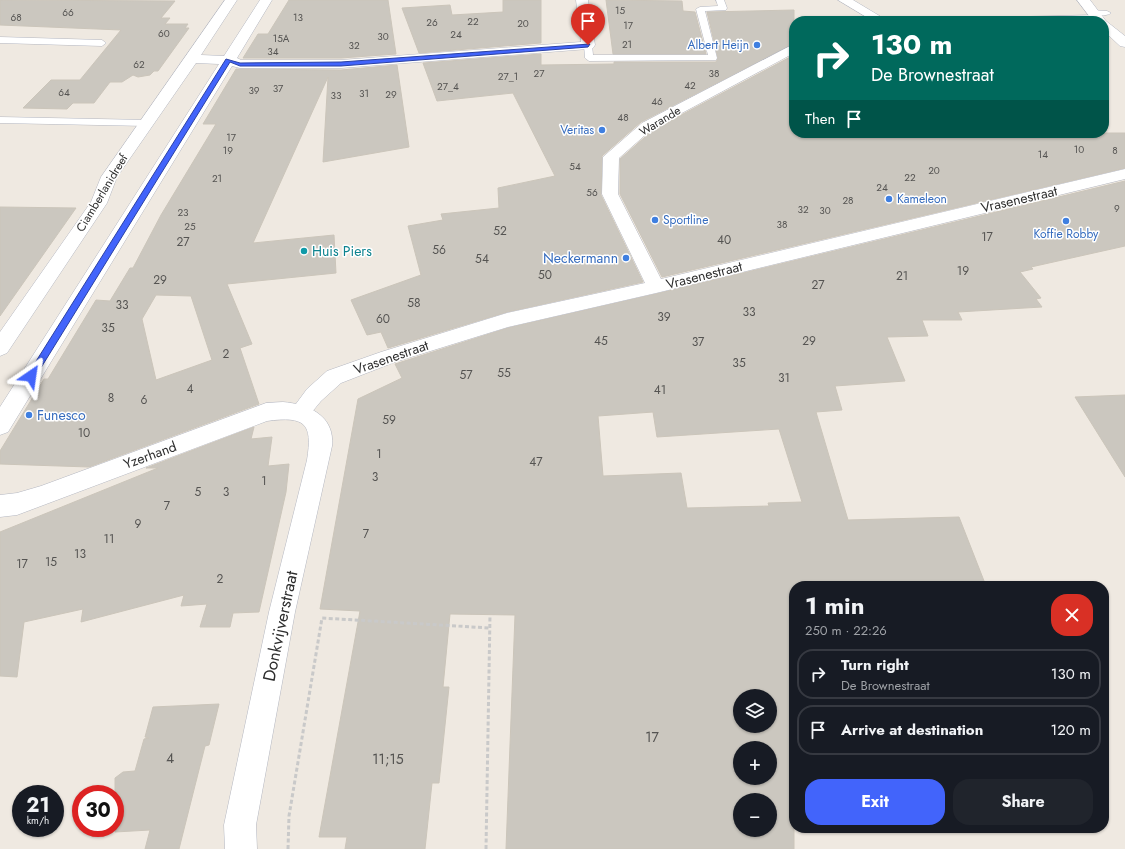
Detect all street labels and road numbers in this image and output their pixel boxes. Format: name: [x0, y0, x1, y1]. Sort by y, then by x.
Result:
street label: Warande: [636, 102, 684, 140]
street label: Ciamberlanidreef: [72, 150, 133, 235]
street label: Vrasenestraat: [979, 180, 1060, 217]
street label: Vrasenestraat: [664, 256, 745, 294]
street label: Vrasenestraat: [351, 335, 432, 379]
street label: Yzerhand: [121, 436, 179, 474]
street label: Donkvijverstraat: [257, 568, 303, 684]

